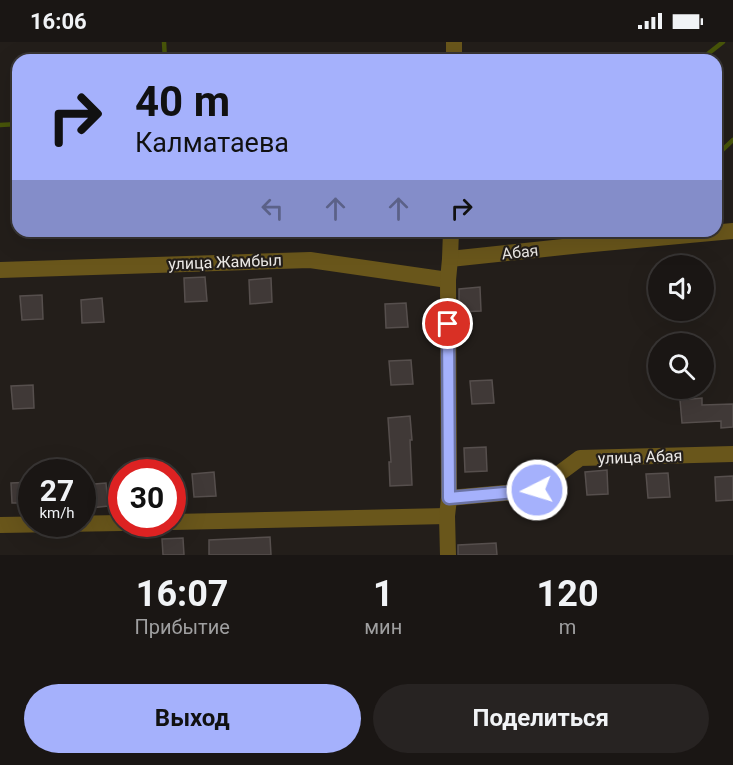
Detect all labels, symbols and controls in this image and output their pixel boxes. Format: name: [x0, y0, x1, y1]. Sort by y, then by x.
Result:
text: 16:06: [30, 9, 87, 34]
text: 40 m: [135, 77, 230, 126]
icon: right: [36, 78, 114, 156]
text: Калматаева: [135, 127, 289, 159]
icon: left: [256, 192, 289, 225]
icon: ahead: [319, 192, 352, 225]
icon: ahead: [382, 192, 415, 225]
icon: right: [445, 192, 478, 225]
street label: Абая: [501, 241, 539, 263]
street label: улица Жамбыл: [168, 251, 282, 273]
map controls: [648, 255, 714, 399]
button: sound: [648, 255, 714, 321]
pin: [422, 298, 473, 349]
icon: arrive: [431, 307, 464, 340]
button: search: [648, 333, 714, 399]
street label: улица Абая: [597, 446, 683, 468]
position arrow: [505, 458, 569, 522]
speed limit sign: 30: [108, 459, 186, 537]
text: 27: [40, 473, 74, 508]
text: km/h: [39, 504, 75, 522]
text: 16:07: [136, 573, 229, 615]
text: 1: [373, 573, 394, 615]
text: 120: [537, 573, 599, 615]
text: Прибытие: [134, 615, 230, 639]
text: мин: [364, 615, 402, 639]
text: m: [559, 615, 576, 639]
button: Выход: [24, 684, 361, 753]
button: Поделиться: [373, 684, 709, 753]

